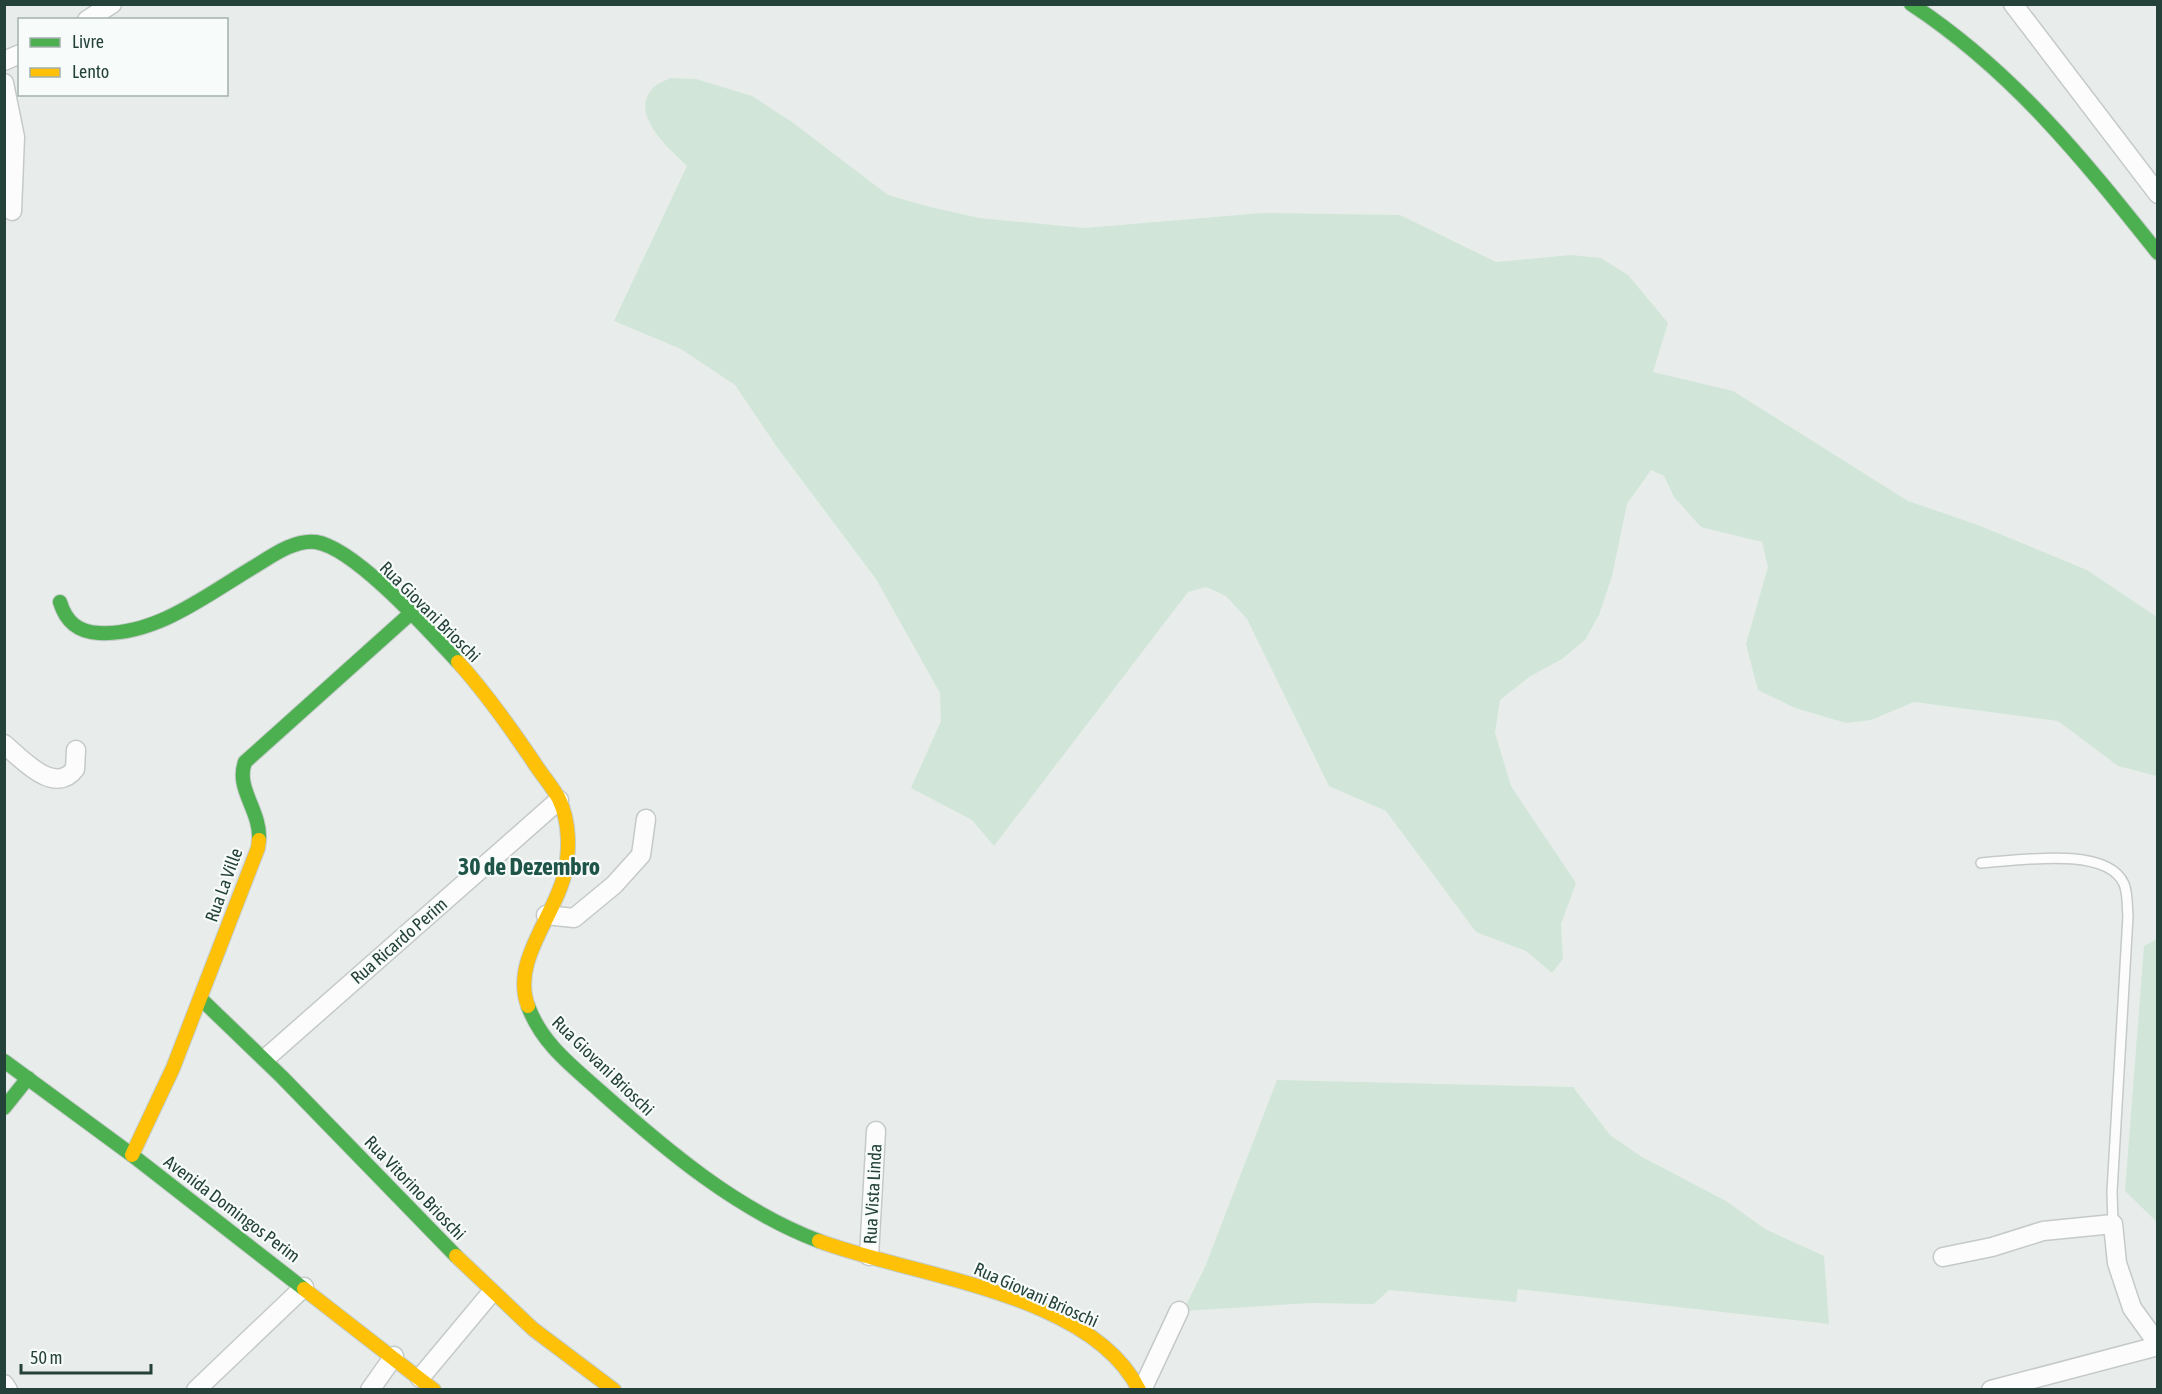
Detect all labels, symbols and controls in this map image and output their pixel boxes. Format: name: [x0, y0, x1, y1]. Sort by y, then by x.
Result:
legend: [18, 18, 228, 96]
text: Livre: [72, 31, 104, 52]
text: Lento: [72, 61, 109, 82]
street label: Rua Giovani Brioschi: [376, 557, 485, 666]
street label: Rua La Ville: [201, 845, 247, 925]
district label: 30 de Dezembro: [458, 853, 600, 880]
street label: Rua Ricardo Perim: [346, 893, 451, 988]
street label: Rua Giovani Brioschi: [548, 1012, 659, 1120]
street label: Rua Vitorino Brioschi: [360, 1131, 470, 1244]
street label: Rua Vista Linda: [859, 1143, 886, 1245]
street label: Avenida Domingos Perim: [160, 1151, 304, 1267]
street label: Rua Giovani Brioschi: [971, 1258, 1102, 1331]
scale bar: [21, 1337, 152, 1375]
text: 50 m: [30, 1347, 62, 1368]

